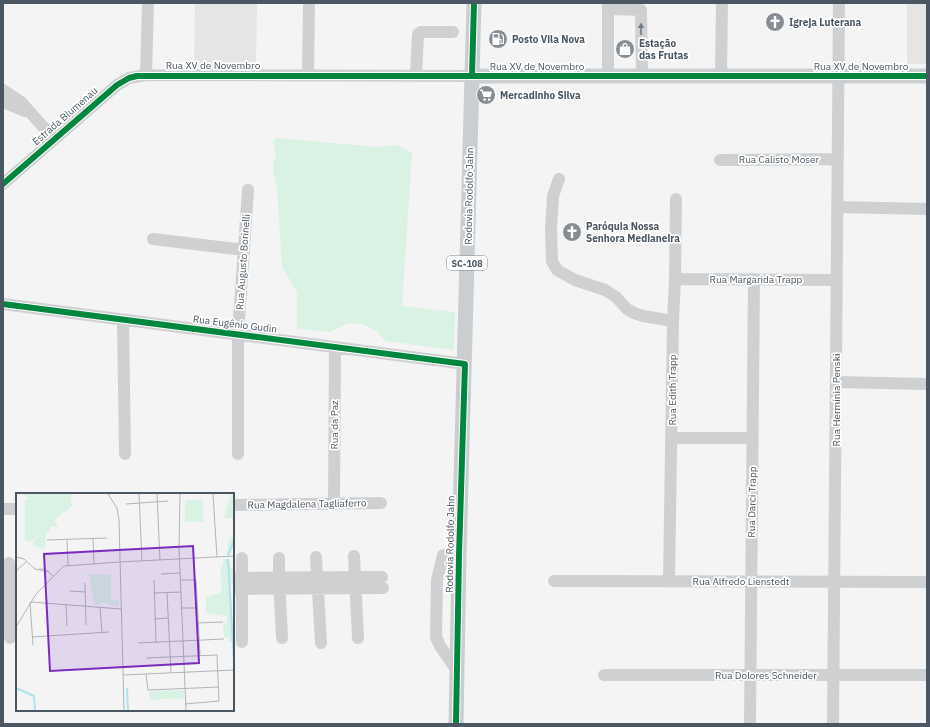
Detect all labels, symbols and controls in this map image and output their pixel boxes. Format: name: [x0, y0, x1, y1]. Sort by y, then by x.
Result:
church icon: Igreja Luterana: [764, 11, 786, 33]
place label: Igreja Luterana: [789, 16, 862, 29]
one-way arrow: [638, 22, 644, 35]
fuel station icon: Posto Vila Nova: [487, 28, 509, 50]
place label: Posto Vila Nova: [512, 33, 585, 46]
place label: Estação das Frutas: [639, 37, 688, 62]
shop icon: Estação das Frutas: [614, 38, 636, 60]
street label: Rua XV de Novembro: [166, 59, 261, 72]
street label: Rua XV de Novembro: [490, 60, 585, 73]
street label: Rua XV de Novembro: [814, 60, 909, 73]
street label: Estrada Blumenau: [30, 84, 100, 148]
supermarket icon: Mercadinho Silva: [475, 84, 497, 106]
place label: Mercadinho Silva: [500, 89, 581, 102]
street label: Rodovia Rodolfo Jahn: [462, 147, 476, 245]
street label: Rua Calisto Moser: [739, 153, 820, 166]
street label: Rua Augusto Borinelli: [233, 213, 253, 311]
place label: Paróquia Nossa Senhora Medianeira: [586, 220, 680, 245]
church icon: Paróquia Nossa Senhora Medianeira: [561, 221, 583, 243]
road number: SC-108: [447, 256, 487, 270]
street label: Rua Margarida Trapp: [710, 273, 803, 286]
street label: Rua Eugênio Gudin: [192, 312, 278, 336]
street label: Rua Edith Trapp: [666, 354, 679, 426]
street label: Rua Hermínia Penski: [830, 354, 843, 446]
street label: Rua da Paz: [328, 400, 341, 450]
street label: Rua Darci Trapp: [745, 466, 759, 538]
inset map: [16, 493, 234, 711]
street label: Rodovia Rodolfo Jahn: [443, 495, 457, 593]
street label: Rua Magdalena Tagliaferro: [247, 496, 367, 512]
street label: Rua Alfredo Lienstedt: [693, 575, 790, 588]
street label: Rua Dolores Schneider: [715, 669, 817, 682]

